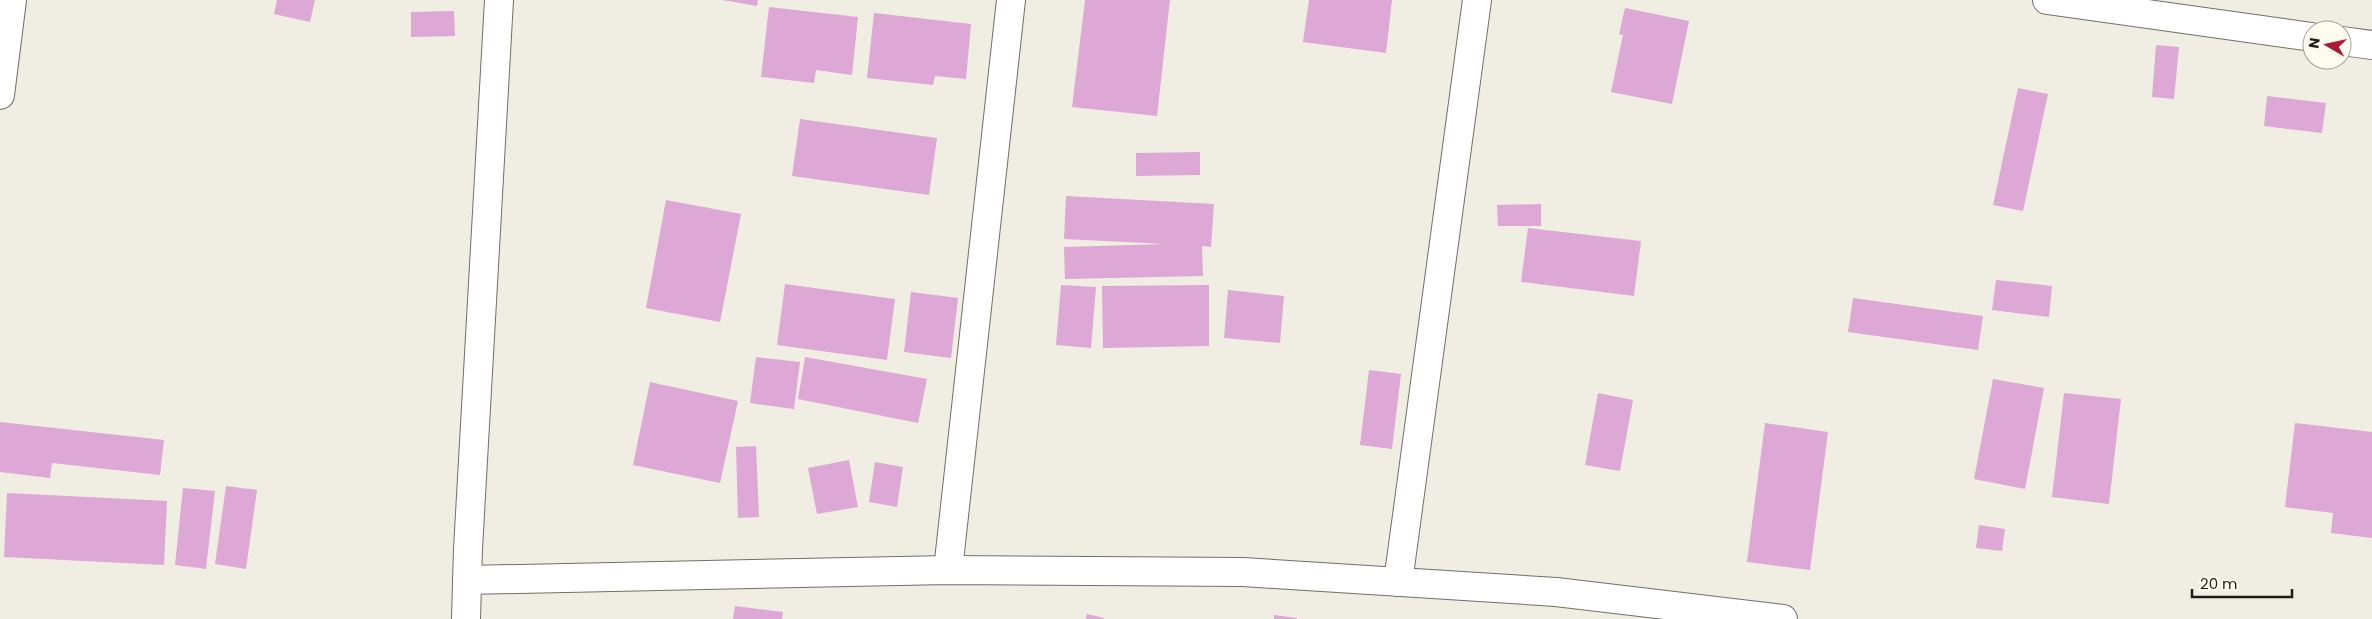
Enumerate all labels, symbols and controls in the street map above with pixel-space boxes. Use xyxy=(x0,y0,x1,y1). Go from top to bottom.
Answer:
north arrow xyxy=(2302,20,2352,70)
text: N xyxy=(2303,36,2325,50)
scale bar xyxy=(2192,566,2292,598)
text: 20 m xyxy=(2200,573,2238,594)

